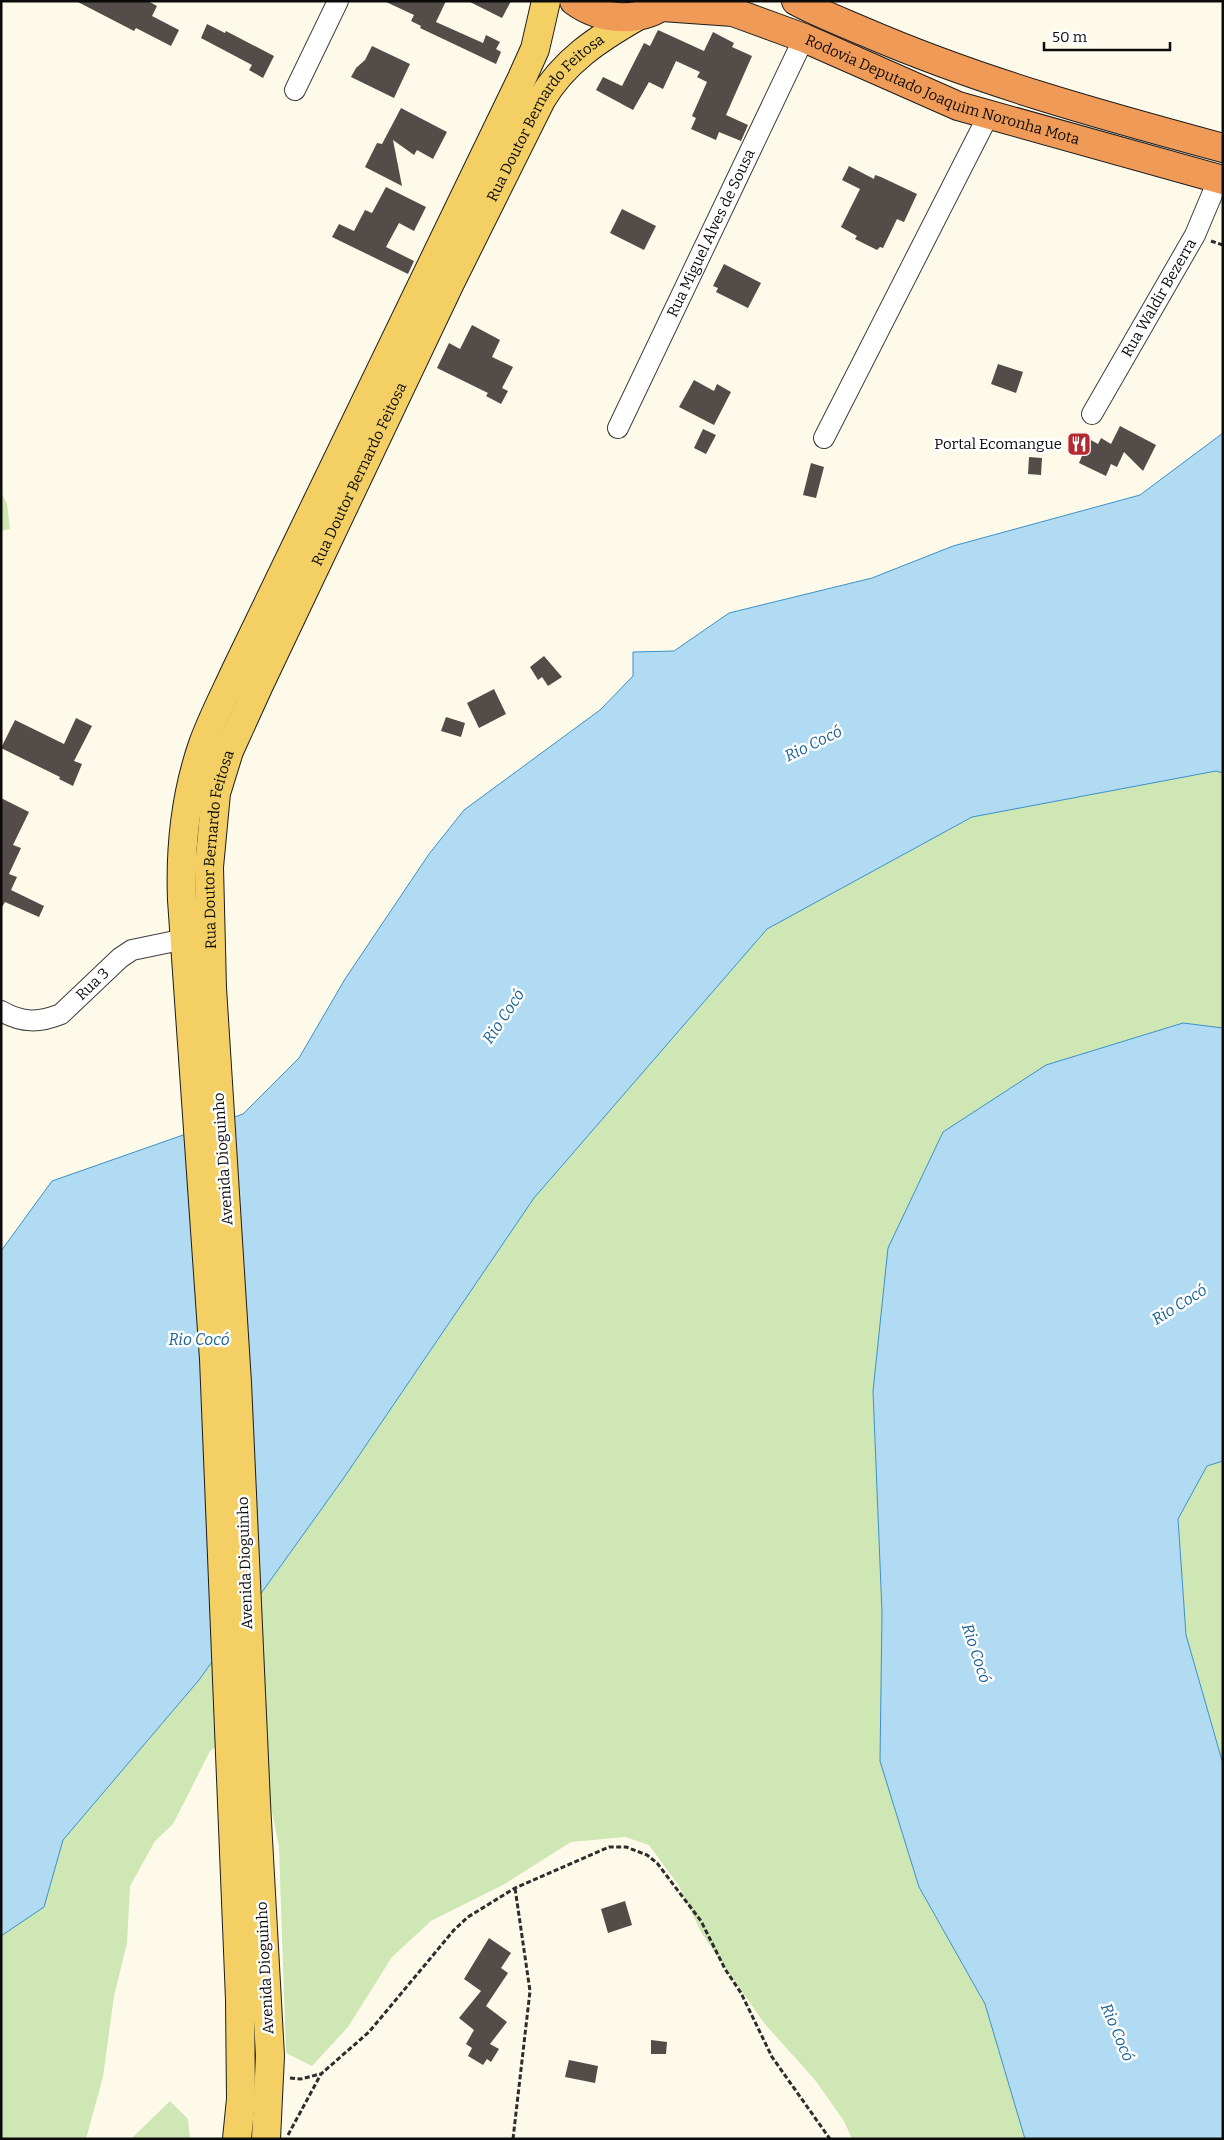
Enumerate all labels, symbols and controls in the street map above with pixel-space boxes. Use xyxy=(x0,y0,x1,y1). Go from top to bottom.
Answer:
scale bar xyxy=(1044,20,1170,52)
text: 50 m xyxy=(1052,28,1088,46)
street label: Rua Doutor Bernardo Feitosa xyxy=(483,30,608,205)
street label: Rodovia Deputado Joaquim Noronha Mota xyxy=(802,31,1082,149)
street label: Rua Miguel Alves de Sousa xyxy=(663,146,759,320)
street label: Rua Waldir Bezerra xyxy=(1118,235,1200,360)
street label: Rua Doutor Bernardo Feitosa xyxy=(308,380,410,569)
restaurant icon: Portal Ecomangue xyxy=(1066,431,1092,457)
place label: Portal Ecomangue xyxy=(934,435,1062,453)
water label: Rio Cocó xyxy=(782,721,845,765)
street label: Rua Doutor Bernardo Feitosa xyxy=(200,748,238,949)
street label: Rua 3 xyxy=(72,964,113,1004)
water label: Rio Cocó xyxy=(478,985,528,1047)
street label: Avenida Dioguinho xyxy=(209,1092,237,1226)
water label: Rio Cocó xyxy=(1148,1280,1210,1329)
water label: Rio Cocó xyxy=(168,1330,230,1349)
street label: Avenida Dioguinho xyxy=(234,1496,256,1630)
water label: Rio Cocó xyxy=(958,1621,995,1685)
street label: Avenida Dioguinho xyxy=(253,1901,277,2035)
water label: Rio Cocó xyxy=(1097,2000,1138,2064)

